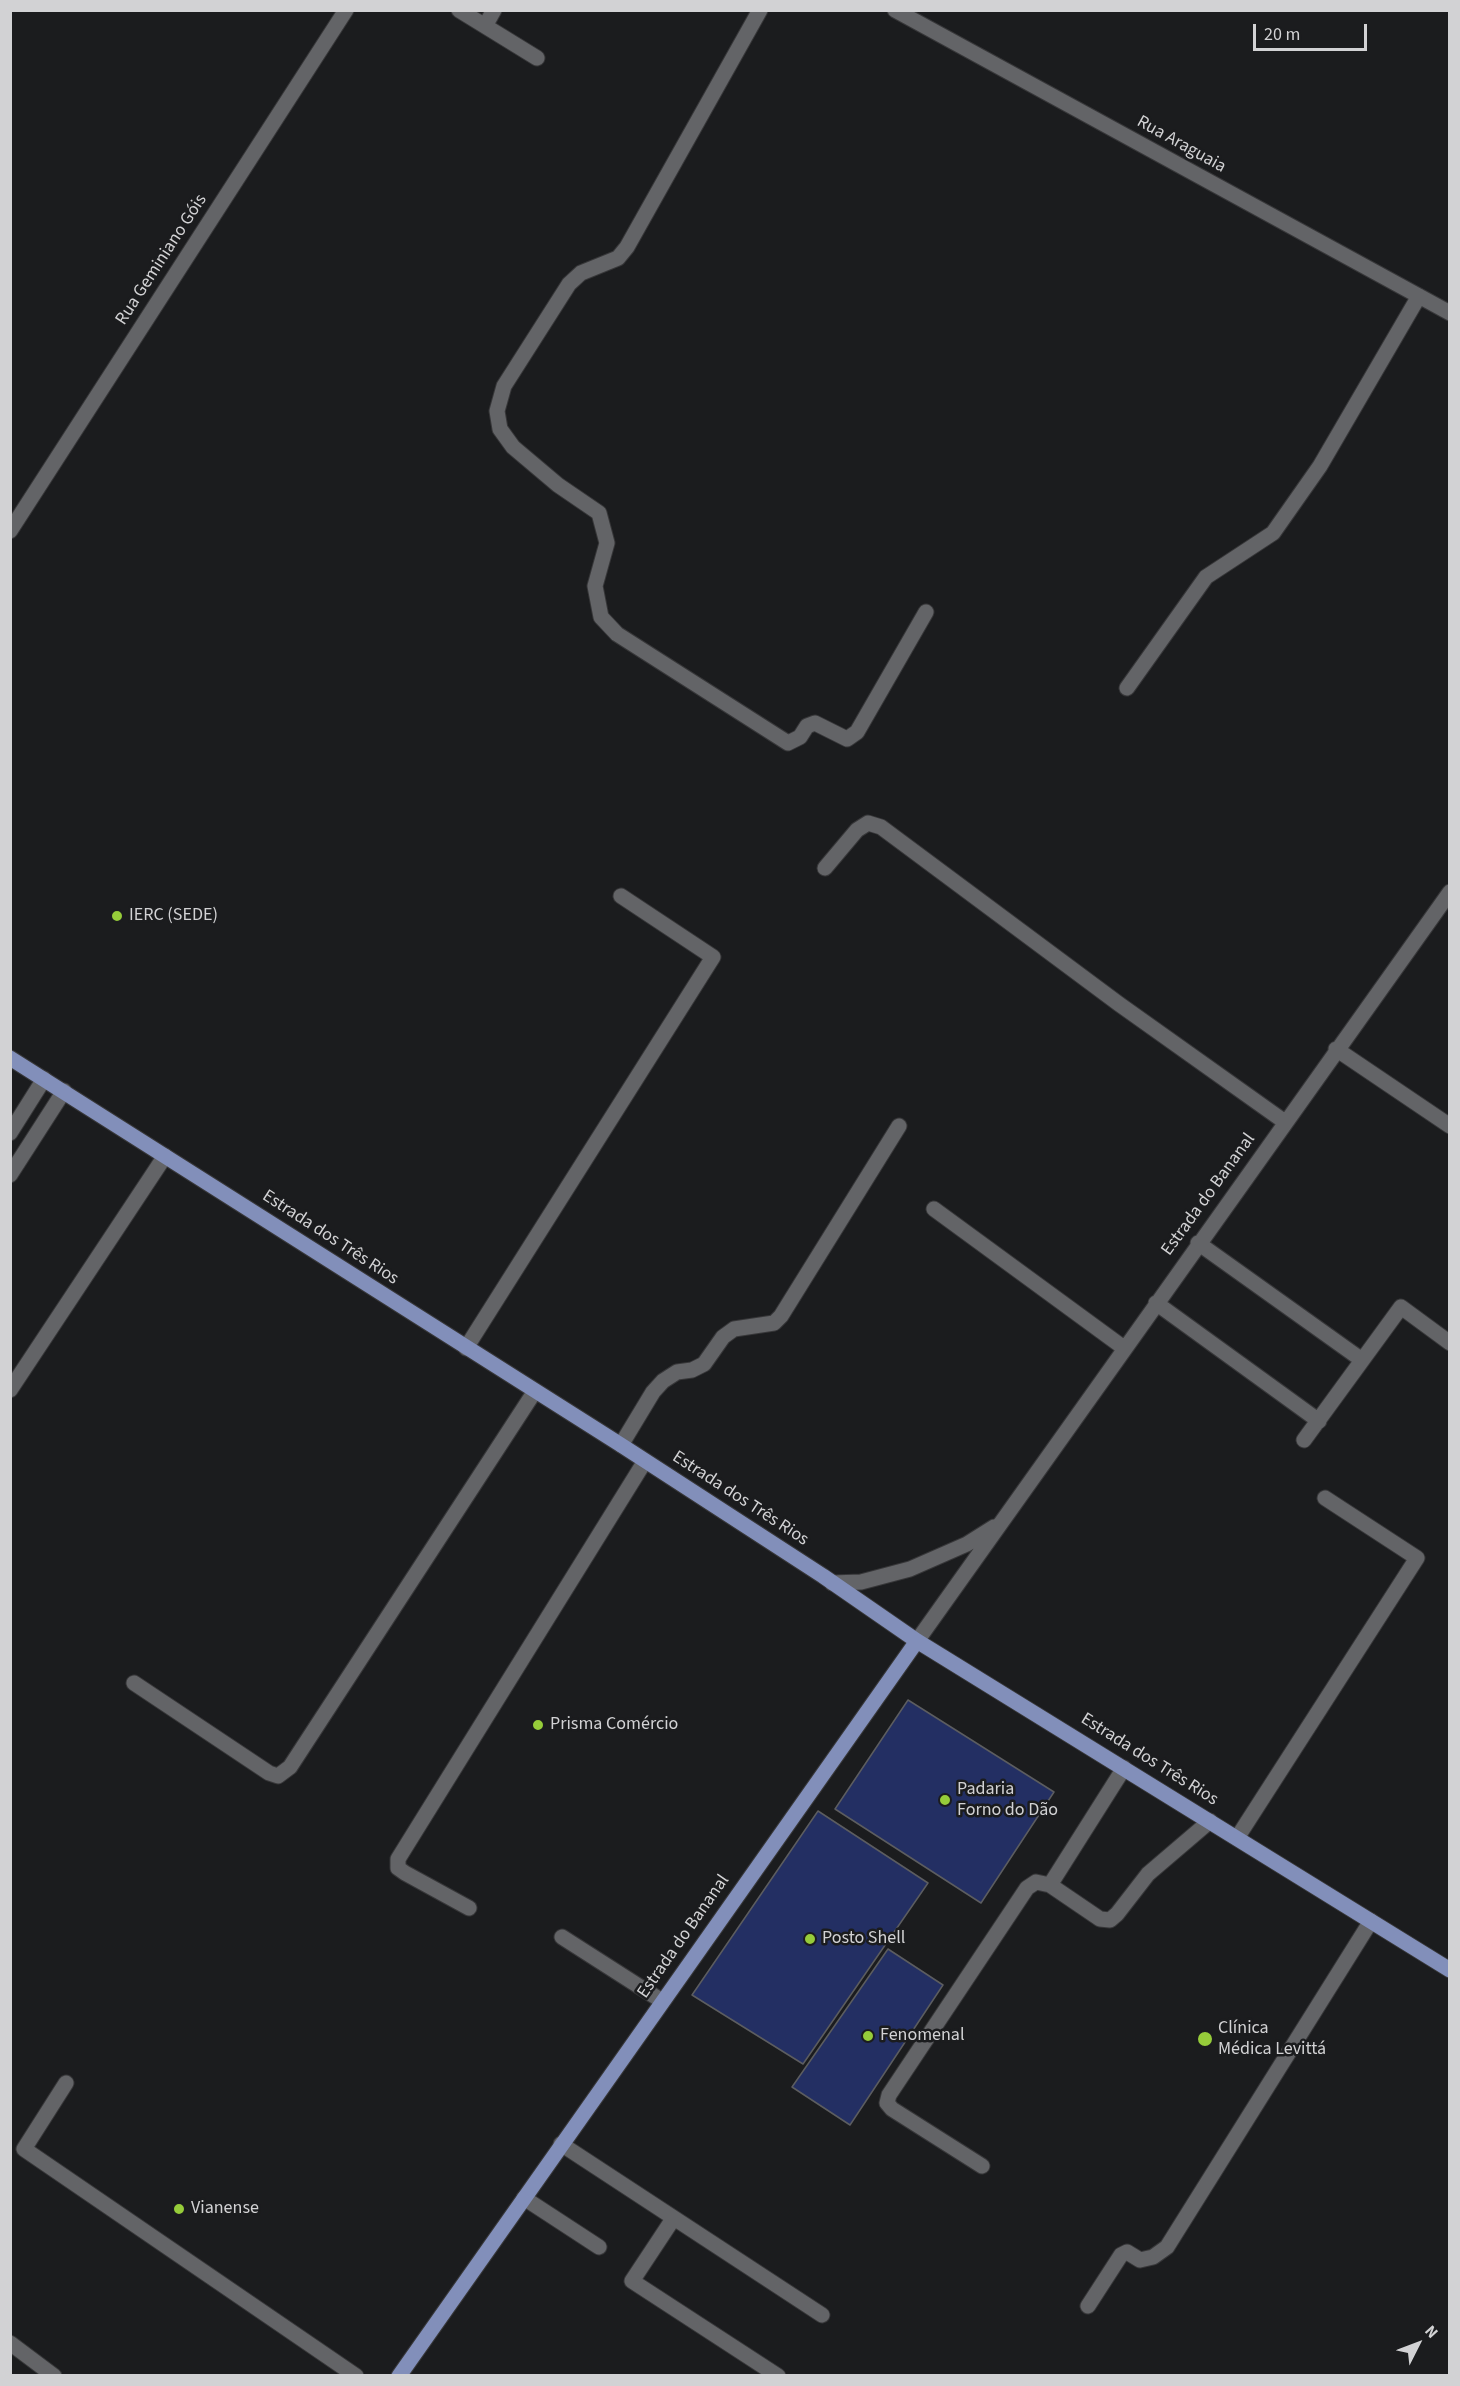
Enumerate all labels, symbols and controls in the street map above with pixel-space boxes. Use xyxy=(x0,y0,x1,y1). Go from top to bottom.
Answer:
scale bar xyxy=(1256,12,1370,50)
text: 20 m xyxy=(1264,22,1300,47)
street label: Rua Araguaia xyxy=(1133,112,1229,178)
street label: Rua Geminiano Góis xyxy=(112,191,212,329)
place label: IERC (SEDE) xyxy=(129,905,218,927)
marker: IERC (SEDE) xyxy=(110,909,124,923)
street label: Estrada do Bananal xyxy=(1157,1130,1261,1260)
street label: Estrada dos Três Rios xyxy=(258,1186,402,1290)
street label: Estrada dos Três Rios xyxy=(668,1447,812,1551)
street label: Estrada dos Três Rios xyxy=(1076,1709,1222,1811)
place label: Prisma Comércio xyxy=(550,1714,678,1736)
marker: Prisma Comércio xyxy=(531,1718,545,1732)
place label: Padaria Forno do Dão xyxy=(957,1779,1058,1822)
marker: Padaria Forno do Dão xyxy=(938,1793,952,1807)
street label: Estrada do Bananal xyxy=(633,1871,735,2003)
place label: Posto Shell xyxy=(822,1928,905,1950)
marker: Posto Shell xyxy=(803,1932,817,1946)
place label: Clínica Médica Levittá xyxy=(1218,2018,1326,2060)
place label: Fenomenal xyxy=(880,2025,965,2047)
marker: Fenomenal xyxy=(861,2029,875,2043)
marker: Clínica Médica Levittá xyxy=(1196,2030,1214,2048)
place label: Vianense xyxy=(191,2198,259,2220)
marker: Vianense xyxy=(172,2202,186,2216)
north arrow xyxy=(1388,2314,1448,2374)
text: N xyxy=(1420,2321,1443,2343)

